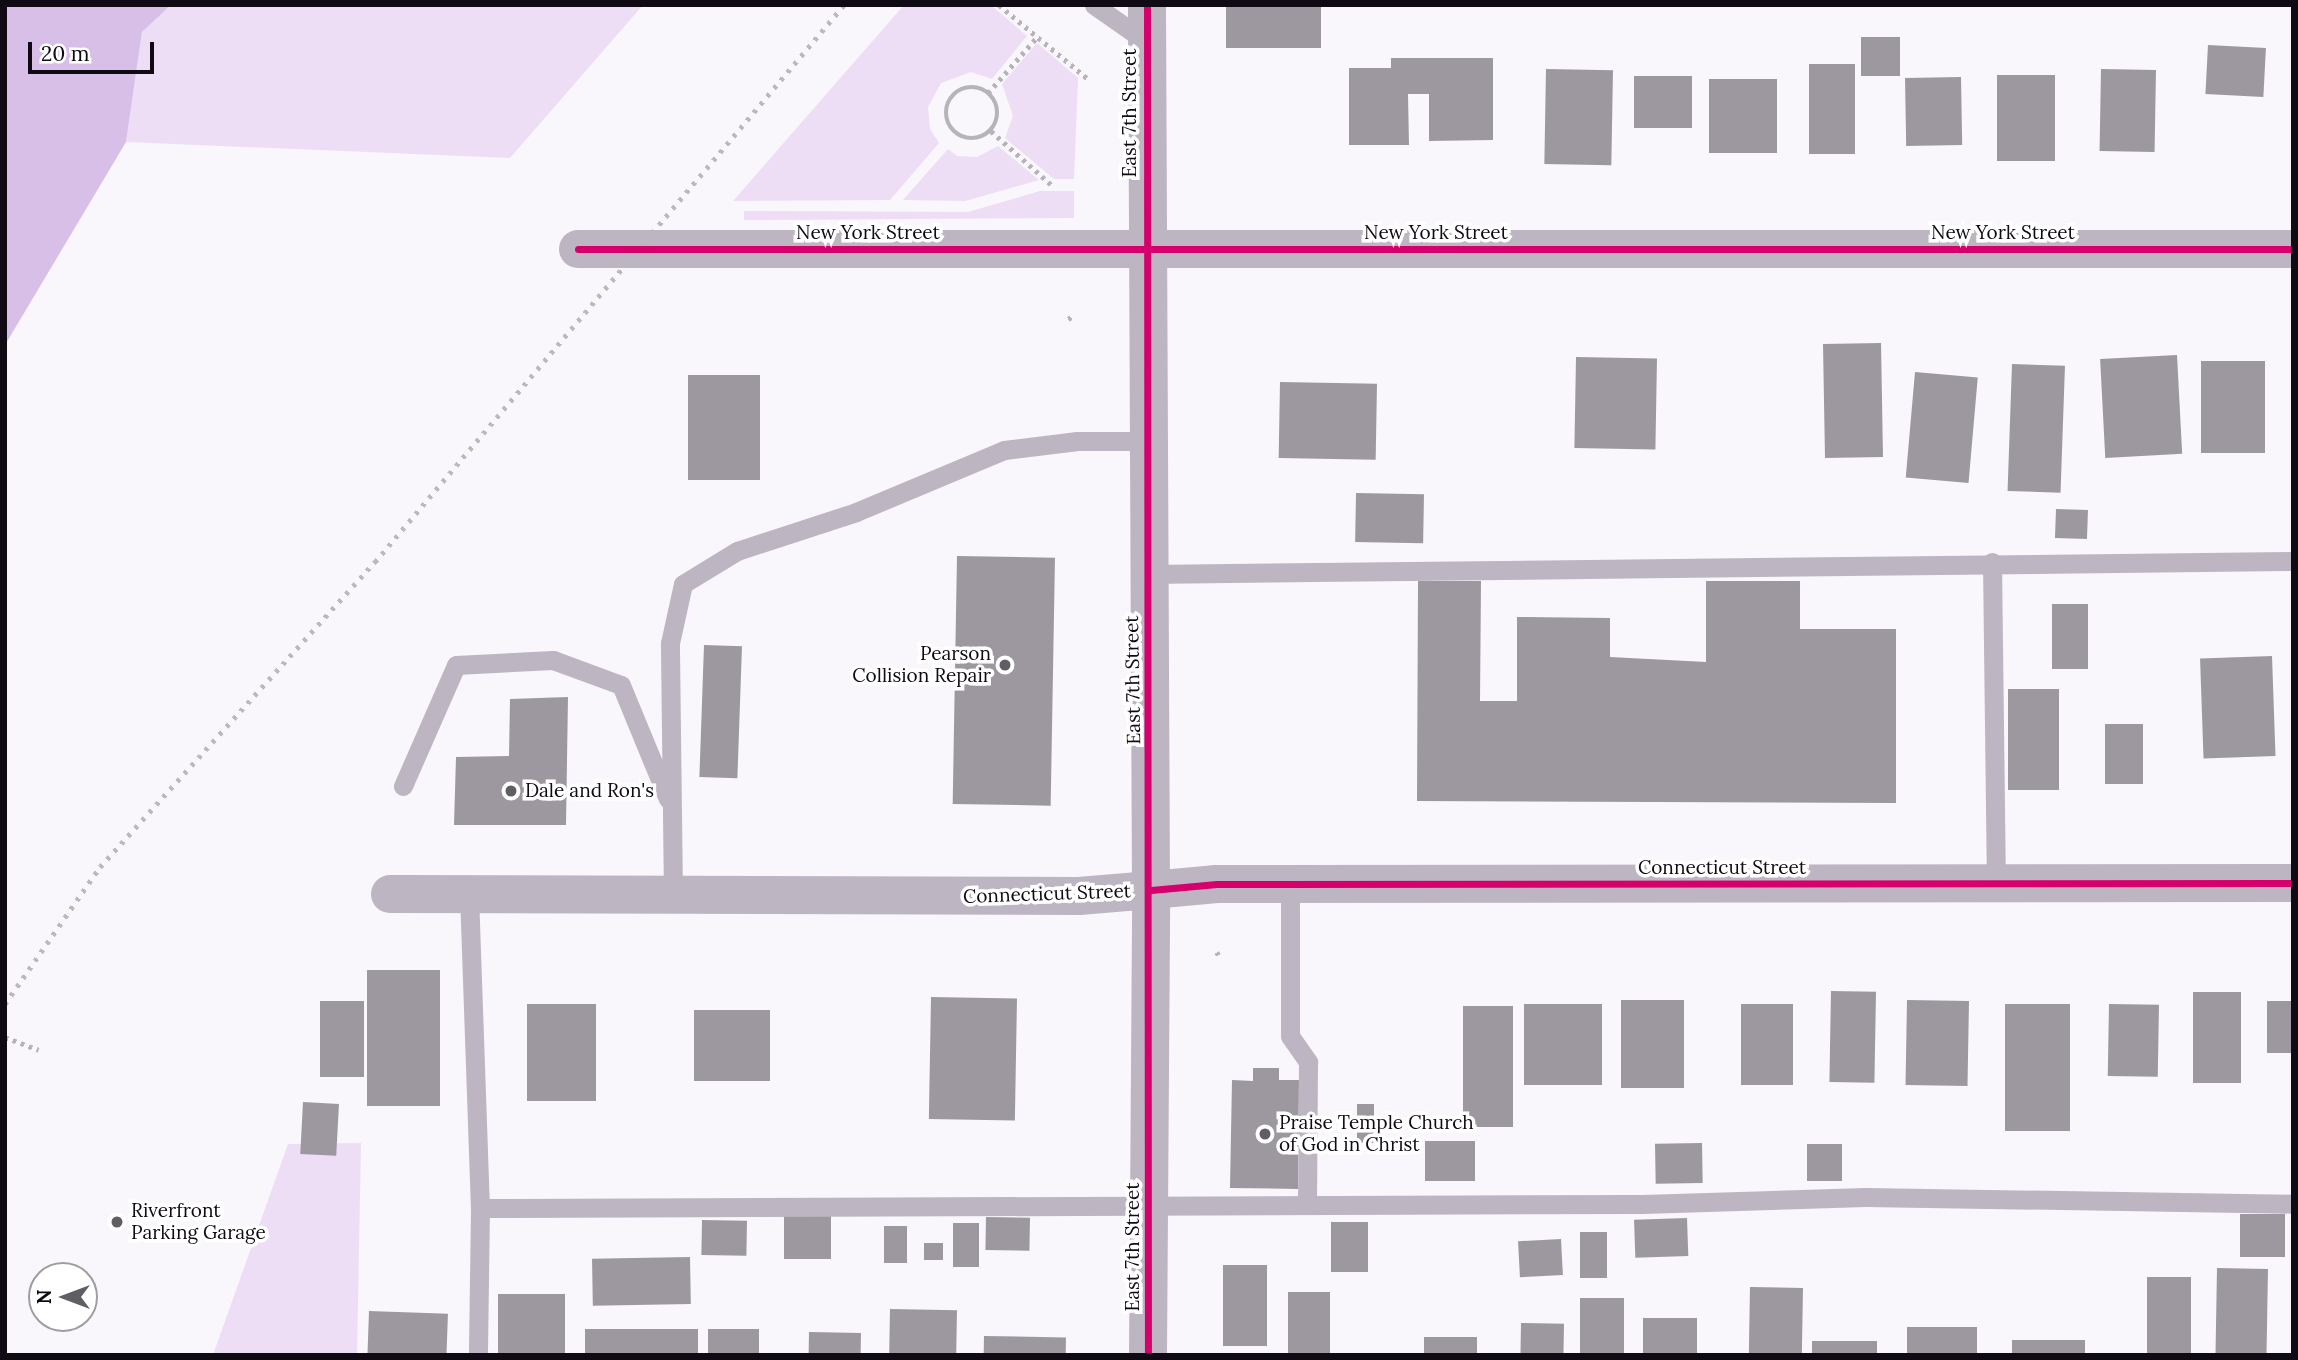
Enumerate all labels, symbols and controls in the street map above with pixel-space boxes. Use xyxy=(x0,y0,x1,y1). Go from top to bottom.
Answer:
scale bar xyxy=(32,28,158,72)
text: 20 m xyxy=(41,40,90,67)
street label: East 7th Street xyxy=(1119,48,1141,178)
street label: New York Street xyxy=(796,222,940,244)
street label: New York Street xyxy=(1364,222,1508,244)
street label: New York Street xyxy=(1931,222,2075,244)
street label: East 7th Street xyxy=(1120,615,1146,745)
place label: Pearson Collision Repair xyxy=(852,643,991,687)
marker: Pearson Collision Repair xyxy=(997,657,1013,673)
place label: Dale and Ron's xyxy=(525,780,654,802)
marker: Dale and Ron's xyxy=(503,783,519,799)
street label: Connecticut Street xyxy=(1638,857,1806,879)
street label: Connecticut Street xyxy=(963,880,1131,908)
place label: Praise Temple Church of God in Christ xyxy=(1279,1112,1474,1156)
marker: Praise Temple Church of God in Christ xyxy=(1257,1126,1273,1142)
street label: East 7th Street xyxy=(1122,1182,1144,1312)
place label: Riverfront Parking Garage xyxy=(131,1200,266,1244)
marker: Riverfront Parking Garage xyxy=(109,1214,125,1230)
north arrow xyxy=(28,1262,98,1332)
text: N xyxy=(32,1290,56,1304)

